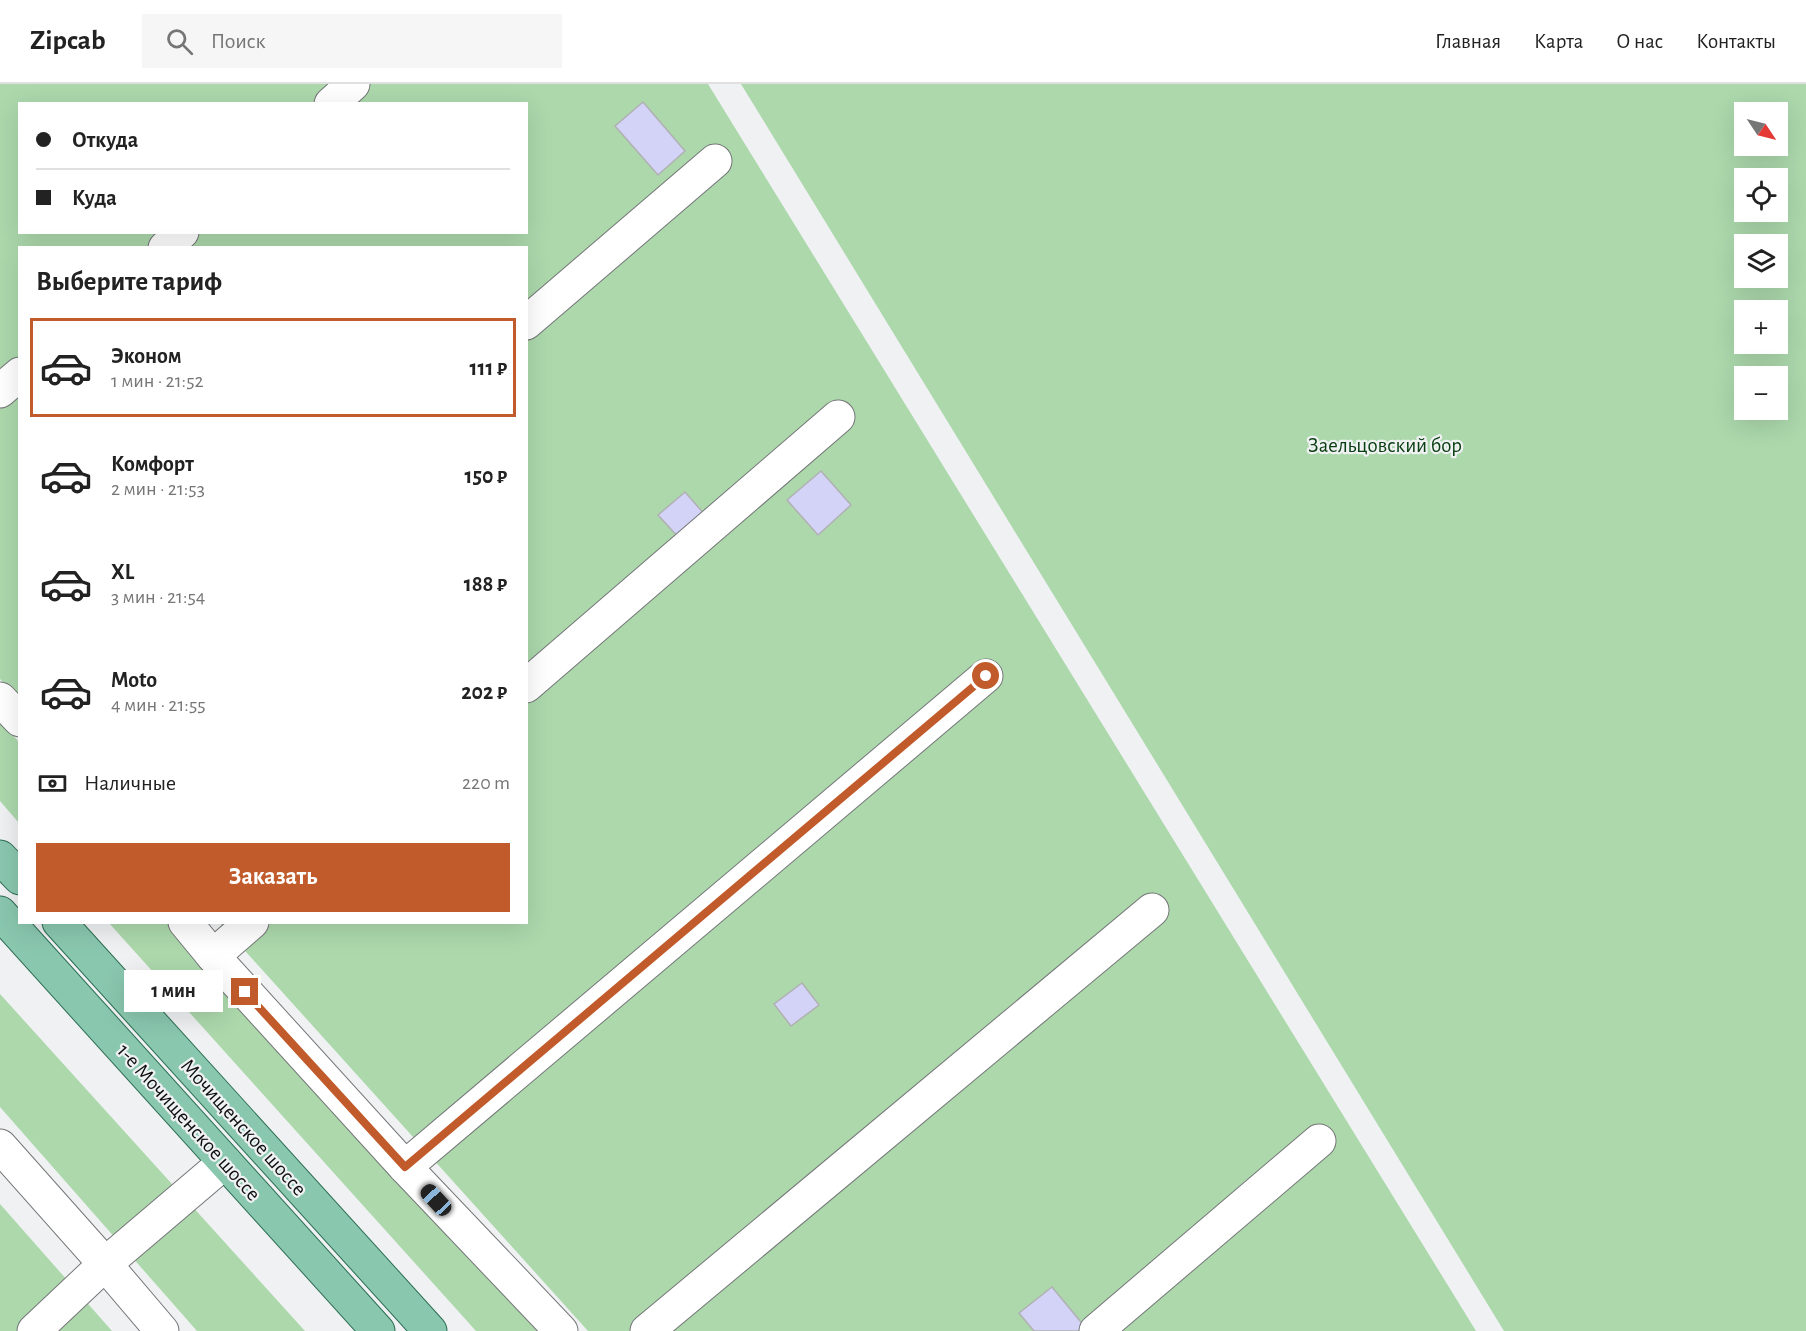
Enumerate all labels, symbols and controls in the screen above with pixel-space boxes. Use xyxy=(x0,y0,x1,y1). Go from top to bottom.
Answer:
search box xyxy=(142,14,562,68)
icon: search xyxy=(163,25,196,58)
text: Zipcab xyxy=(30,27,106,55)
text: Поиск xyxy=(211,30,266,52)
text: Главная xyxy=(1435,31,1501,52)
text: Карта xyxy=(1534,31,1583,52)
text: О нас xyxy=(1616,31,1663,52)
text: Контакты xyxy=(1696,31,1776,52)
north arrow xyxy=(1734,102,1788,156)
map controls xyxy=(1734,102,1788,420)
text: Откуда xyxy=(72,129,138,151)
button: locate xyxy=(1734,168,1788,222)
text: Куда xyxy=(72,187,117,209)
button: layers xyxy=(1734,234,1788,288)
text: Выберите тариф xyxy=(36,268,222,295)
button: + xyxy=(1734,300,1788,354)
icon: car xyxy=(39,341,93,395)
text: Эконом xyxy=(111,345,182,367)
text: 111 ₽ xyxy=(470,357,507,379)
button: − xyxy=(1734,366,1788,420)
text: 1 мин · 21:52 xyxy=(111,371,204,391)
park label: Заельцовский бор xyxy=(1308,435,1462,456)
icon: car xyxy=(39,449,93,503)
text: Комфорт xyxy=(111,453,194,475)
text: 150 ₽ xyxy=(464,465,507,487)
text: 2 мин · 21:53 xyxy=(111,479,205,499)
icon: car xyxy=(39,557,93,611)
text: XL xyxy=(111,561,134,583)
text: 188 ₽ xyxy=(464,573,507,595)
text: 3 мин · 21:54 xyxy=(111,587,205,607)
route start xyxy=(972,662,999,689)
icon: car xyxy=(39,665,93,719)
text: Moto xyxy=(111,669,157,691)
text: 202 ₽ xyxy=(461,681,507,703)
text: 4 мин · 21:55 xyxy=(111,695,206,715)
icon: cash xyxy=(36,767,69,800)
text: Наличные xyxy=(84,772,176,794)
text: 220 m xyxy=(462,773,510,793)
button: Заказать xyxy=(36,843,510,912)
callout: 1 мин xyxy=(125,971,224,1013)
route end xyxy=(231,978,258,1005)
text: 1 мин xyxy=(151,981,196,1001)
street label: 1-е Мочищенское шоссе xyxy=(112,1038,266,1206)
street label: Мочищенское шоссе xyxy=(176,1053,312,1201)
car xyxy=(417,1181,455,1219)

